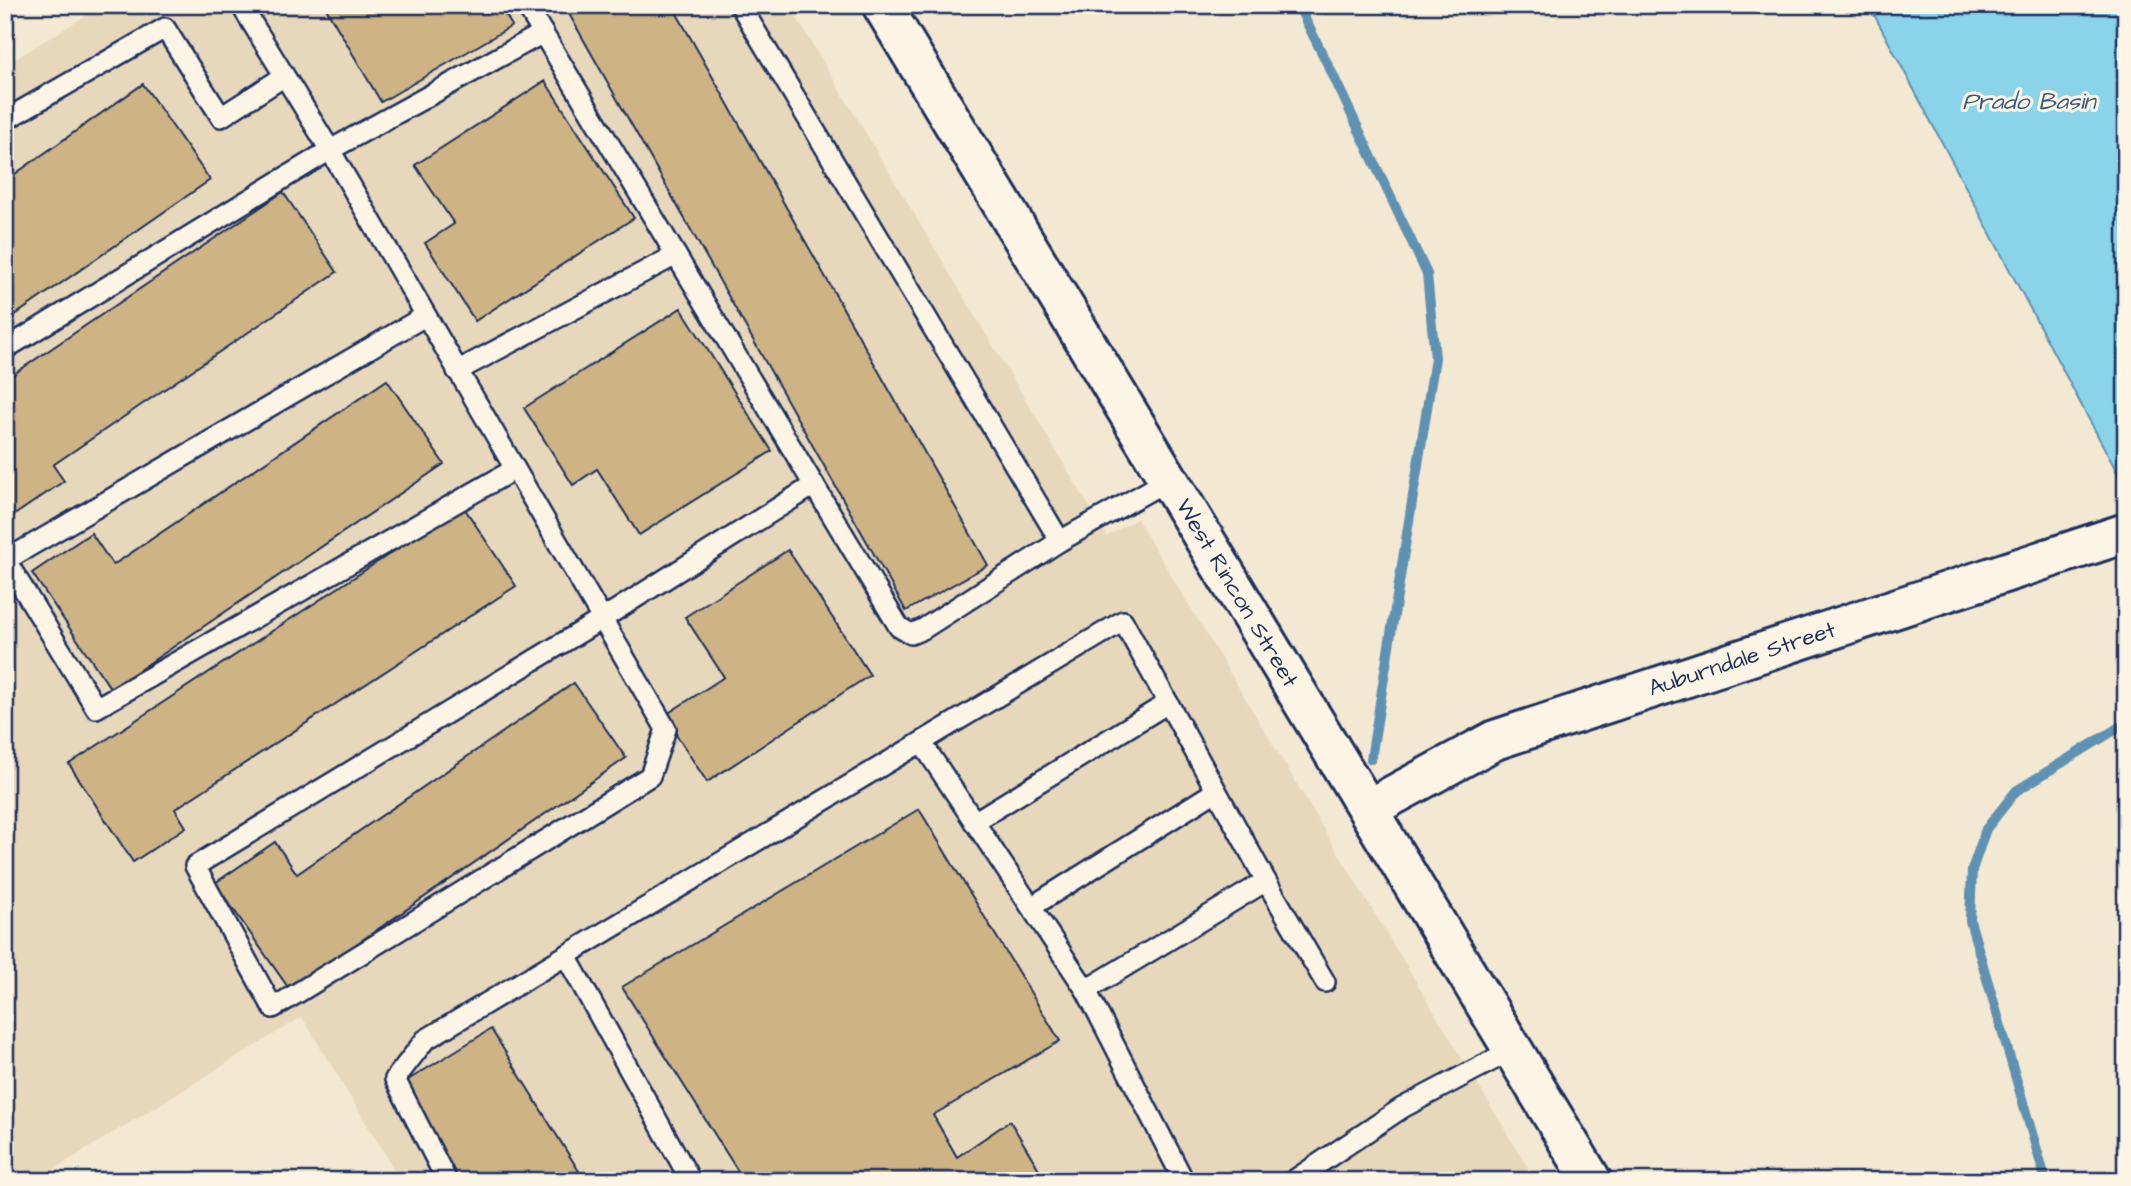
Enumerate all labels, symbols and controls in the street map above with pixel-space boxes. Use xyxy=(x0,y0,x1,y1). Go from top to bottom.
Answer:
water label: Prado Basin xyxy=(1962,85,2098,119)
street label: West Rincon Street xyxy=(1168,493,1306,694)
street label: Auburndale Street xyxy=(1644,613,1840,704)

